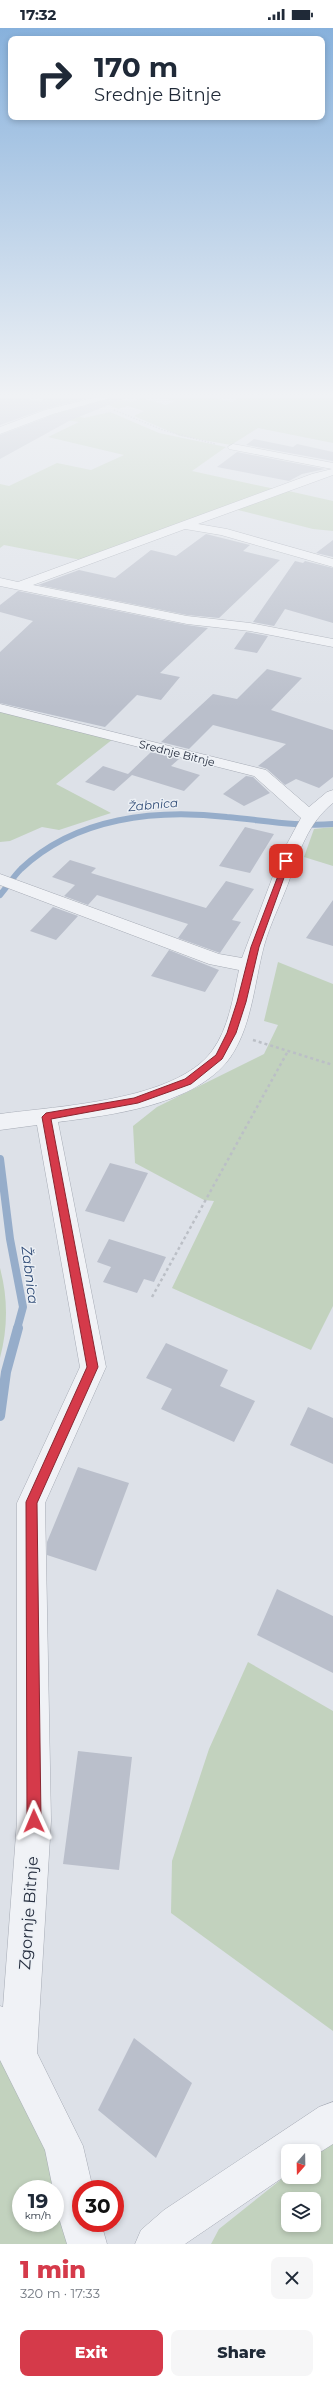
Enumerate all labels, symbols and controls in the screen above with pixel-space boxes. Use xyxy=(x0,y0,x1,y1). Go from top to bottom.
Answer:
text: 17:32 xyxy=(20,5,56,24)
text: 170 m xyxy=(94,50,178,84)
icon: right xyxy=(28,52,80,104)
text: Srednje Bitnje xyxy=(94,84,221,106)
street label: Srednje Bitnje xyxy=(138,737,217,769)
water label: Žabnica xyxy=(126,795,179,814)
pin xyxy=(269,844,303,878)
icon: arrive xyxy=(275,850,297,872)
water label: Žabnica xyxy=(17,1244,42,1305)
position arrow xyxy=(13,1800,55,1842)
street label: Zgornje Bitnje xyxy=(15,1855,42,1971)
north arrow xyxy=(281,2144,321,2184)
map controls xyxy=(281,2144,321,2232)
speed limit sign: 30 xyxy=(72,2180,124,2232)
text: 19 xyxy=(28,2189,48,2213)
button: layers xyxy=(281,2192,321,2232)
text: km/h xyxy=(25,2209,51,2222)
text: 1 min xyxy=(20,2255,86,2284)
button: close xyxy=(271,2257,313,2299)
text: 320 m · 17:33 xyxy=(20,2285,100,2301)
button: Exit xyxy=(20,2330,163,2376)
button: Share xyxy=(171,2330,313,2376)

